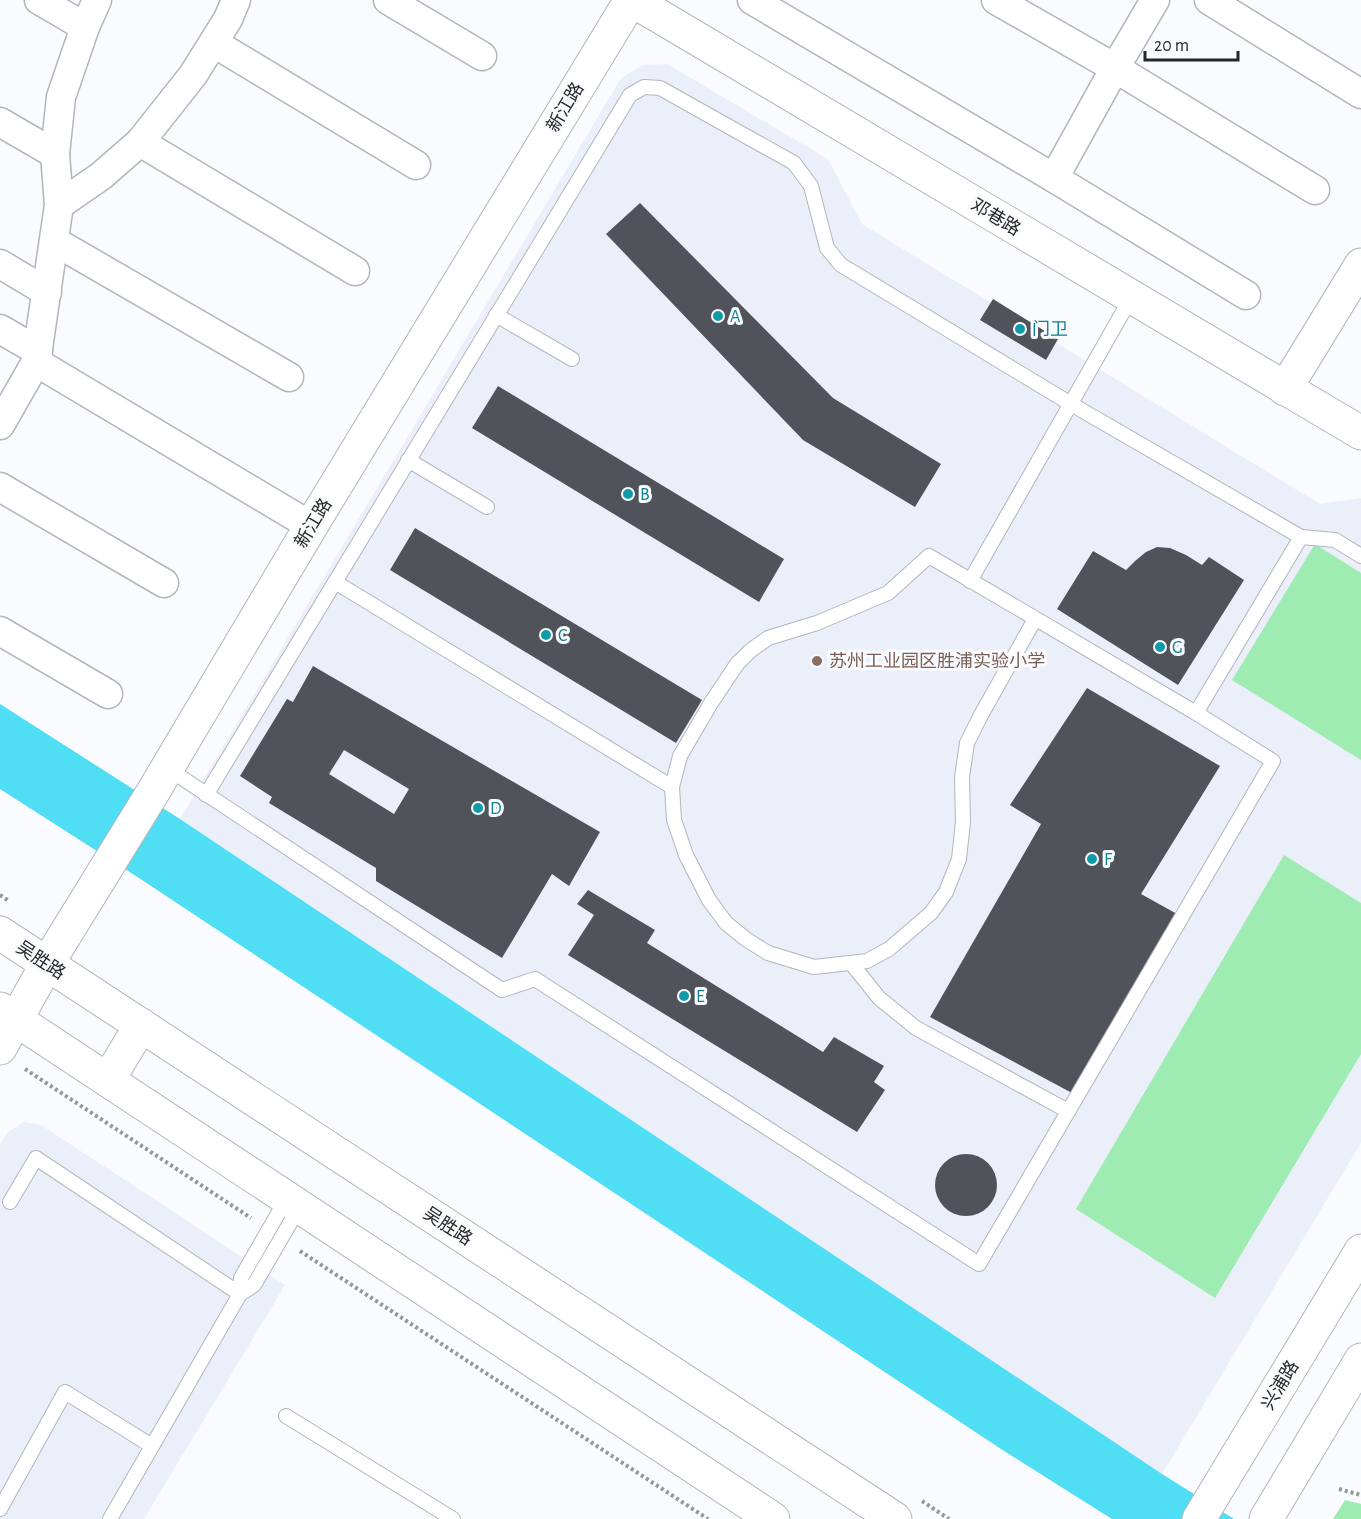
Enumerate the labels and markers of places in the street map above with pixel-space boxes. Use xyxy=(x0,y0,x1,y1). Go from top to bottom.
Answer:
place label: A xyxy=(730,308,741,326)
marker: A xyxy=(711,309,725,323)
place label: 门卫 xyxy=(1032,319,1068,339)
marker: 门卫 xyxy=(1013,322,1027,336)
place label: B xyxy=(640,486,650,504)
marker: B xyxy=(621,487,635,501)
place label: C xyxy=(558,627,567,645)
marker: C xyxy=(539,628,553,642)
place label: G xyxy=(1172,639,1183,657)
marker: G xyxy=(1153,640,1167,654)
place label: 苏州工业园区胜浦实验小学 xyxy=(829,651,1045,671)
marker: 苏州工业园区胜浦实验小学 xyxy=(810,654,824,668)
place label: D xyxy=(490,800,502,818)
marker: D xyxy=(471,801,485,815)
place label: F xyxy=(1104,851,1112,869)
marker: F xyxy=(1085,852,1099,866)
place label: E xyxy=(696,988,705,1006)
marker: E xyxy=(677,989,691,1003)

